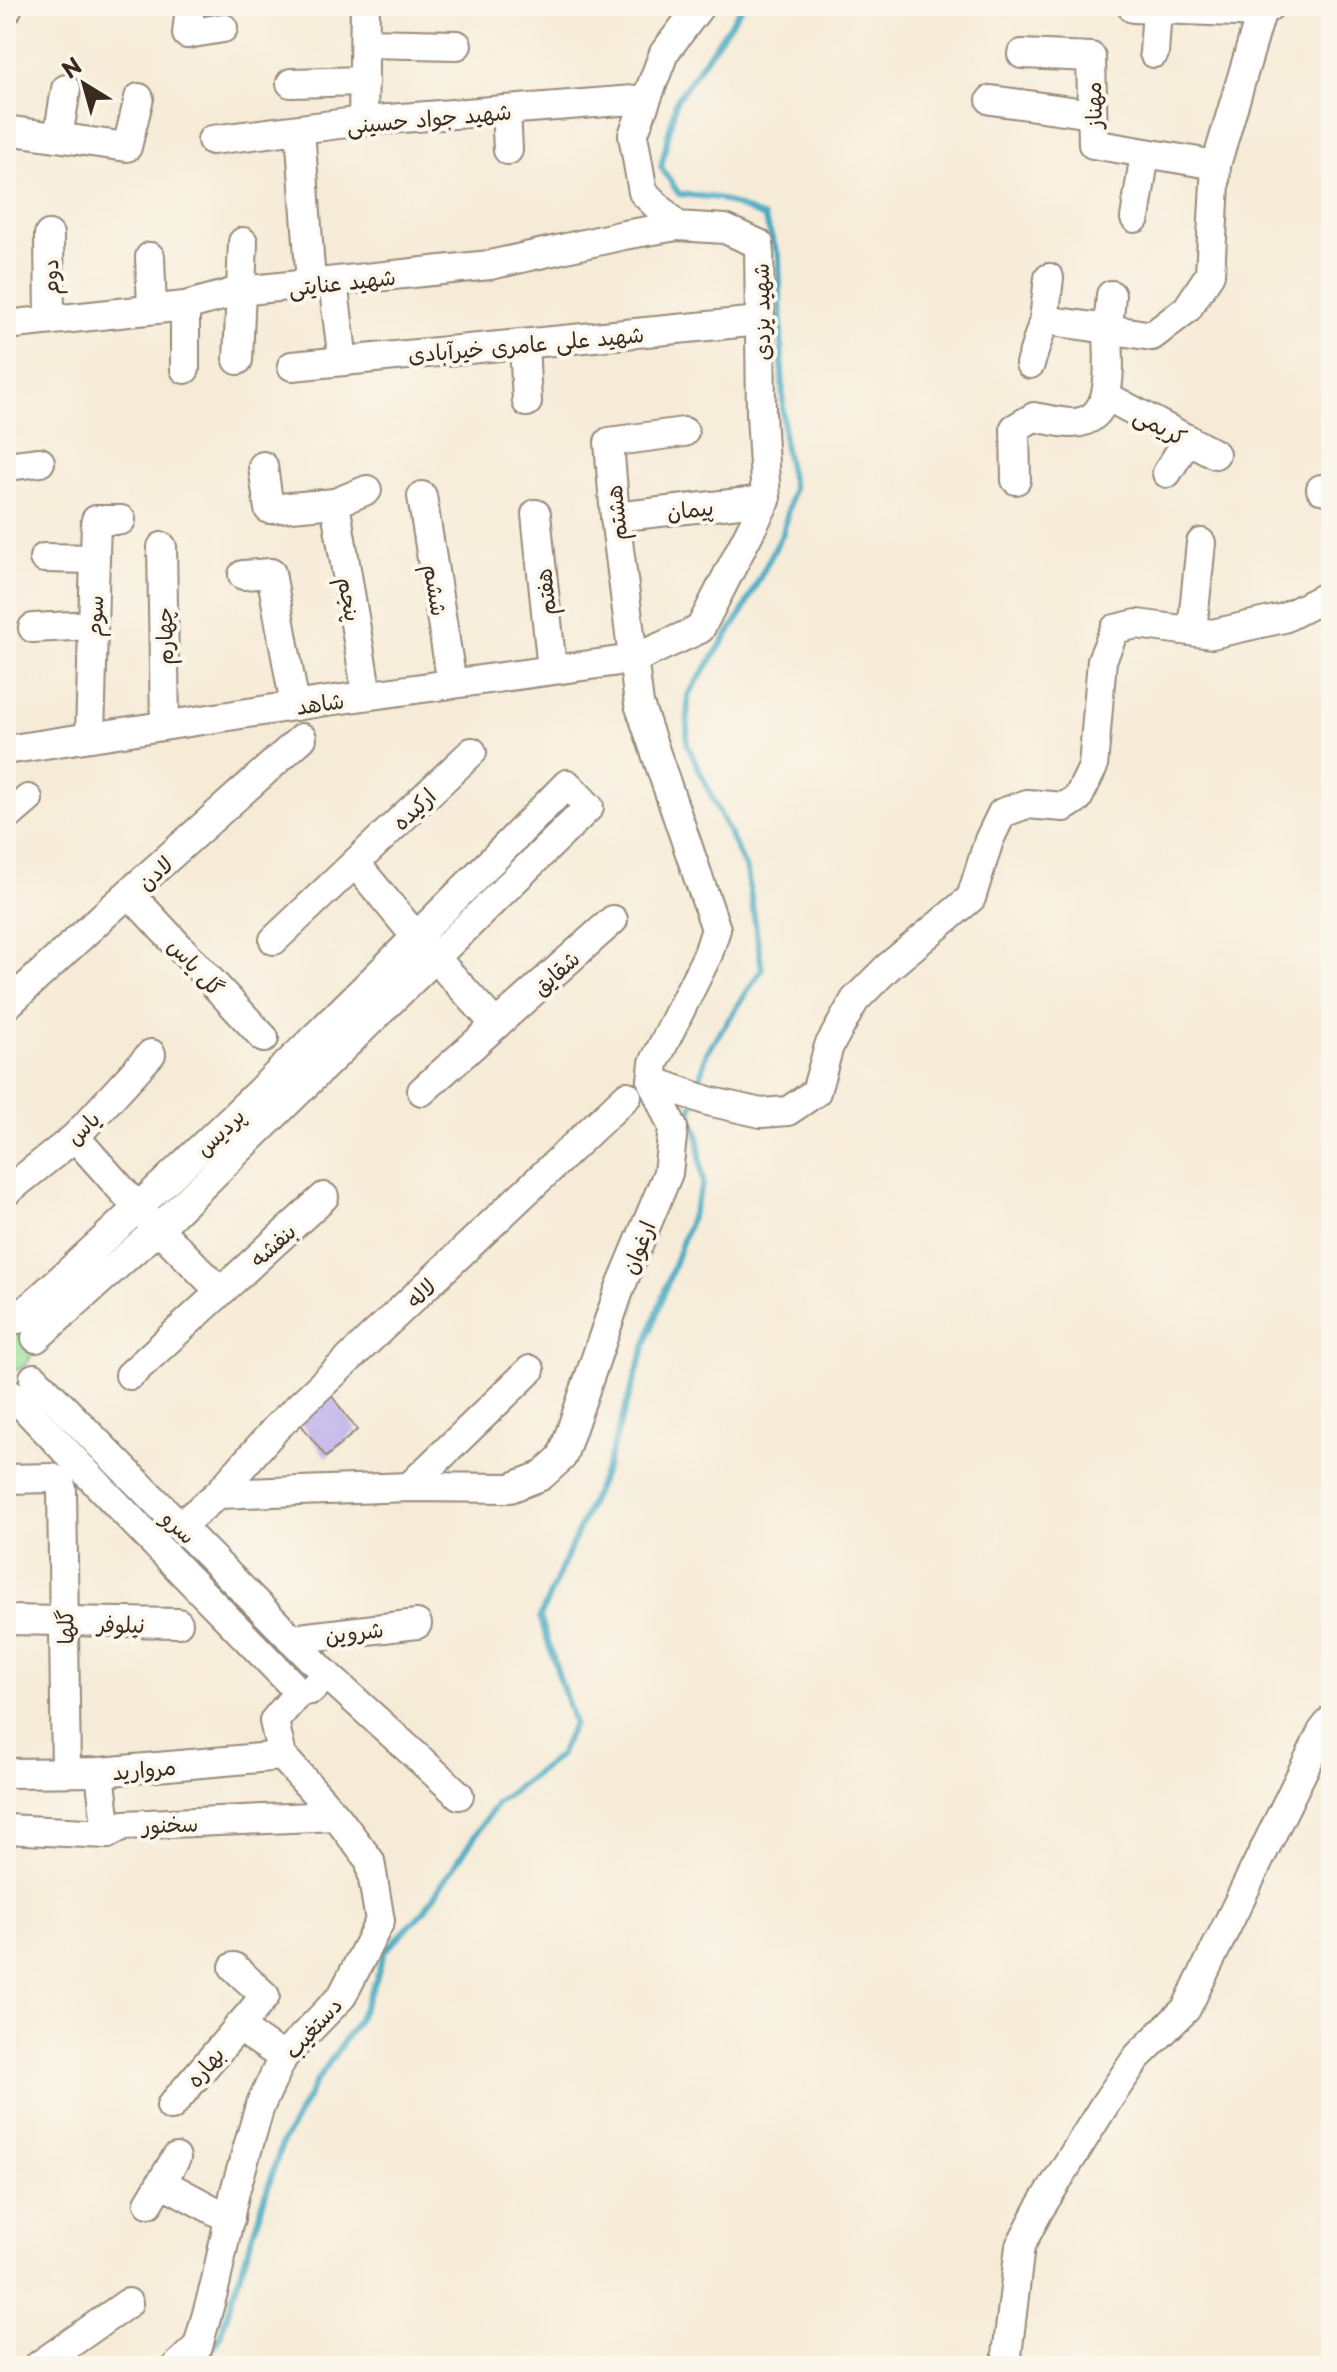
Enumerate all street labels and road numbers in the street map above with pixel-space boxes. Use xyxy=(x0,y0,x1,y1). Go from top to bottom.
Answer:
street label: مهناز xyxy=(1075,81,1109,131)
street label: شهید جواد حسینی xyxy=(345,93,513,141)
street label: دوم xyxy=(32,259,69,295)
street label: شهید عنایتی xyxy=(287,259,397,303)
street label: شهید یزدی xyxy=(743,263,777,361)
street label: شهید علی عامری خیرآبادی xyxy=(407,316,645,370)
street label: کریمی xyxy=(1129,397,1193,453)
street label: هشتم xyxy=(596,483,636,542)
street label: پیمان xyxy=(665,489,715,527)
street label: ششم xyxy=(415,562,457,619)
street label: هفتم xyxy=(525,567,565,617)
street label: پنجم xyxy=(329,574,371,624)
street label: سوم xyxy=(76,595,113,638)
street label: چهارم xyxy=(146,607,182,665)
street label: شاهد xyxy=(294,682,346,722)
street label: ارکیده xyxy=(384,779,442,837)
street label: لادن xyxy=(129,847,179,897)
street label: گل یاس xyxy=(161,929,233,1003)
street label: شقایق xyxy=(524,942,586,1002)
street label: پردیس xyxy=(187,1099,251,1163)
street label: یاس xyxy=(57,1102,107,1152)
street label: بنفشه xyxy=(241,1214,303,1274)
street label: ارغوان xyxy=(611,1215,663,1279)
street label: لاله xyxy=(397,1269,443,1315)
street label: سرو xyxy=(155,1501,205,1551)
street label: نیلوفر xyxy=(95,1606,145,1640)
street label: گلها xyxy=(47,1609,81,1645)
street label: شروین xyxy=(323,1611,385,1651)
street label: مروارید xyxy=(111,1749,177,1787)
street label: سخنور xyxy=(139,1806,199,1841)
street label: دستغیب xyxy=(275,1989,349,2065)
street label: بهاره xyxy=(177,2038,231,2094)

